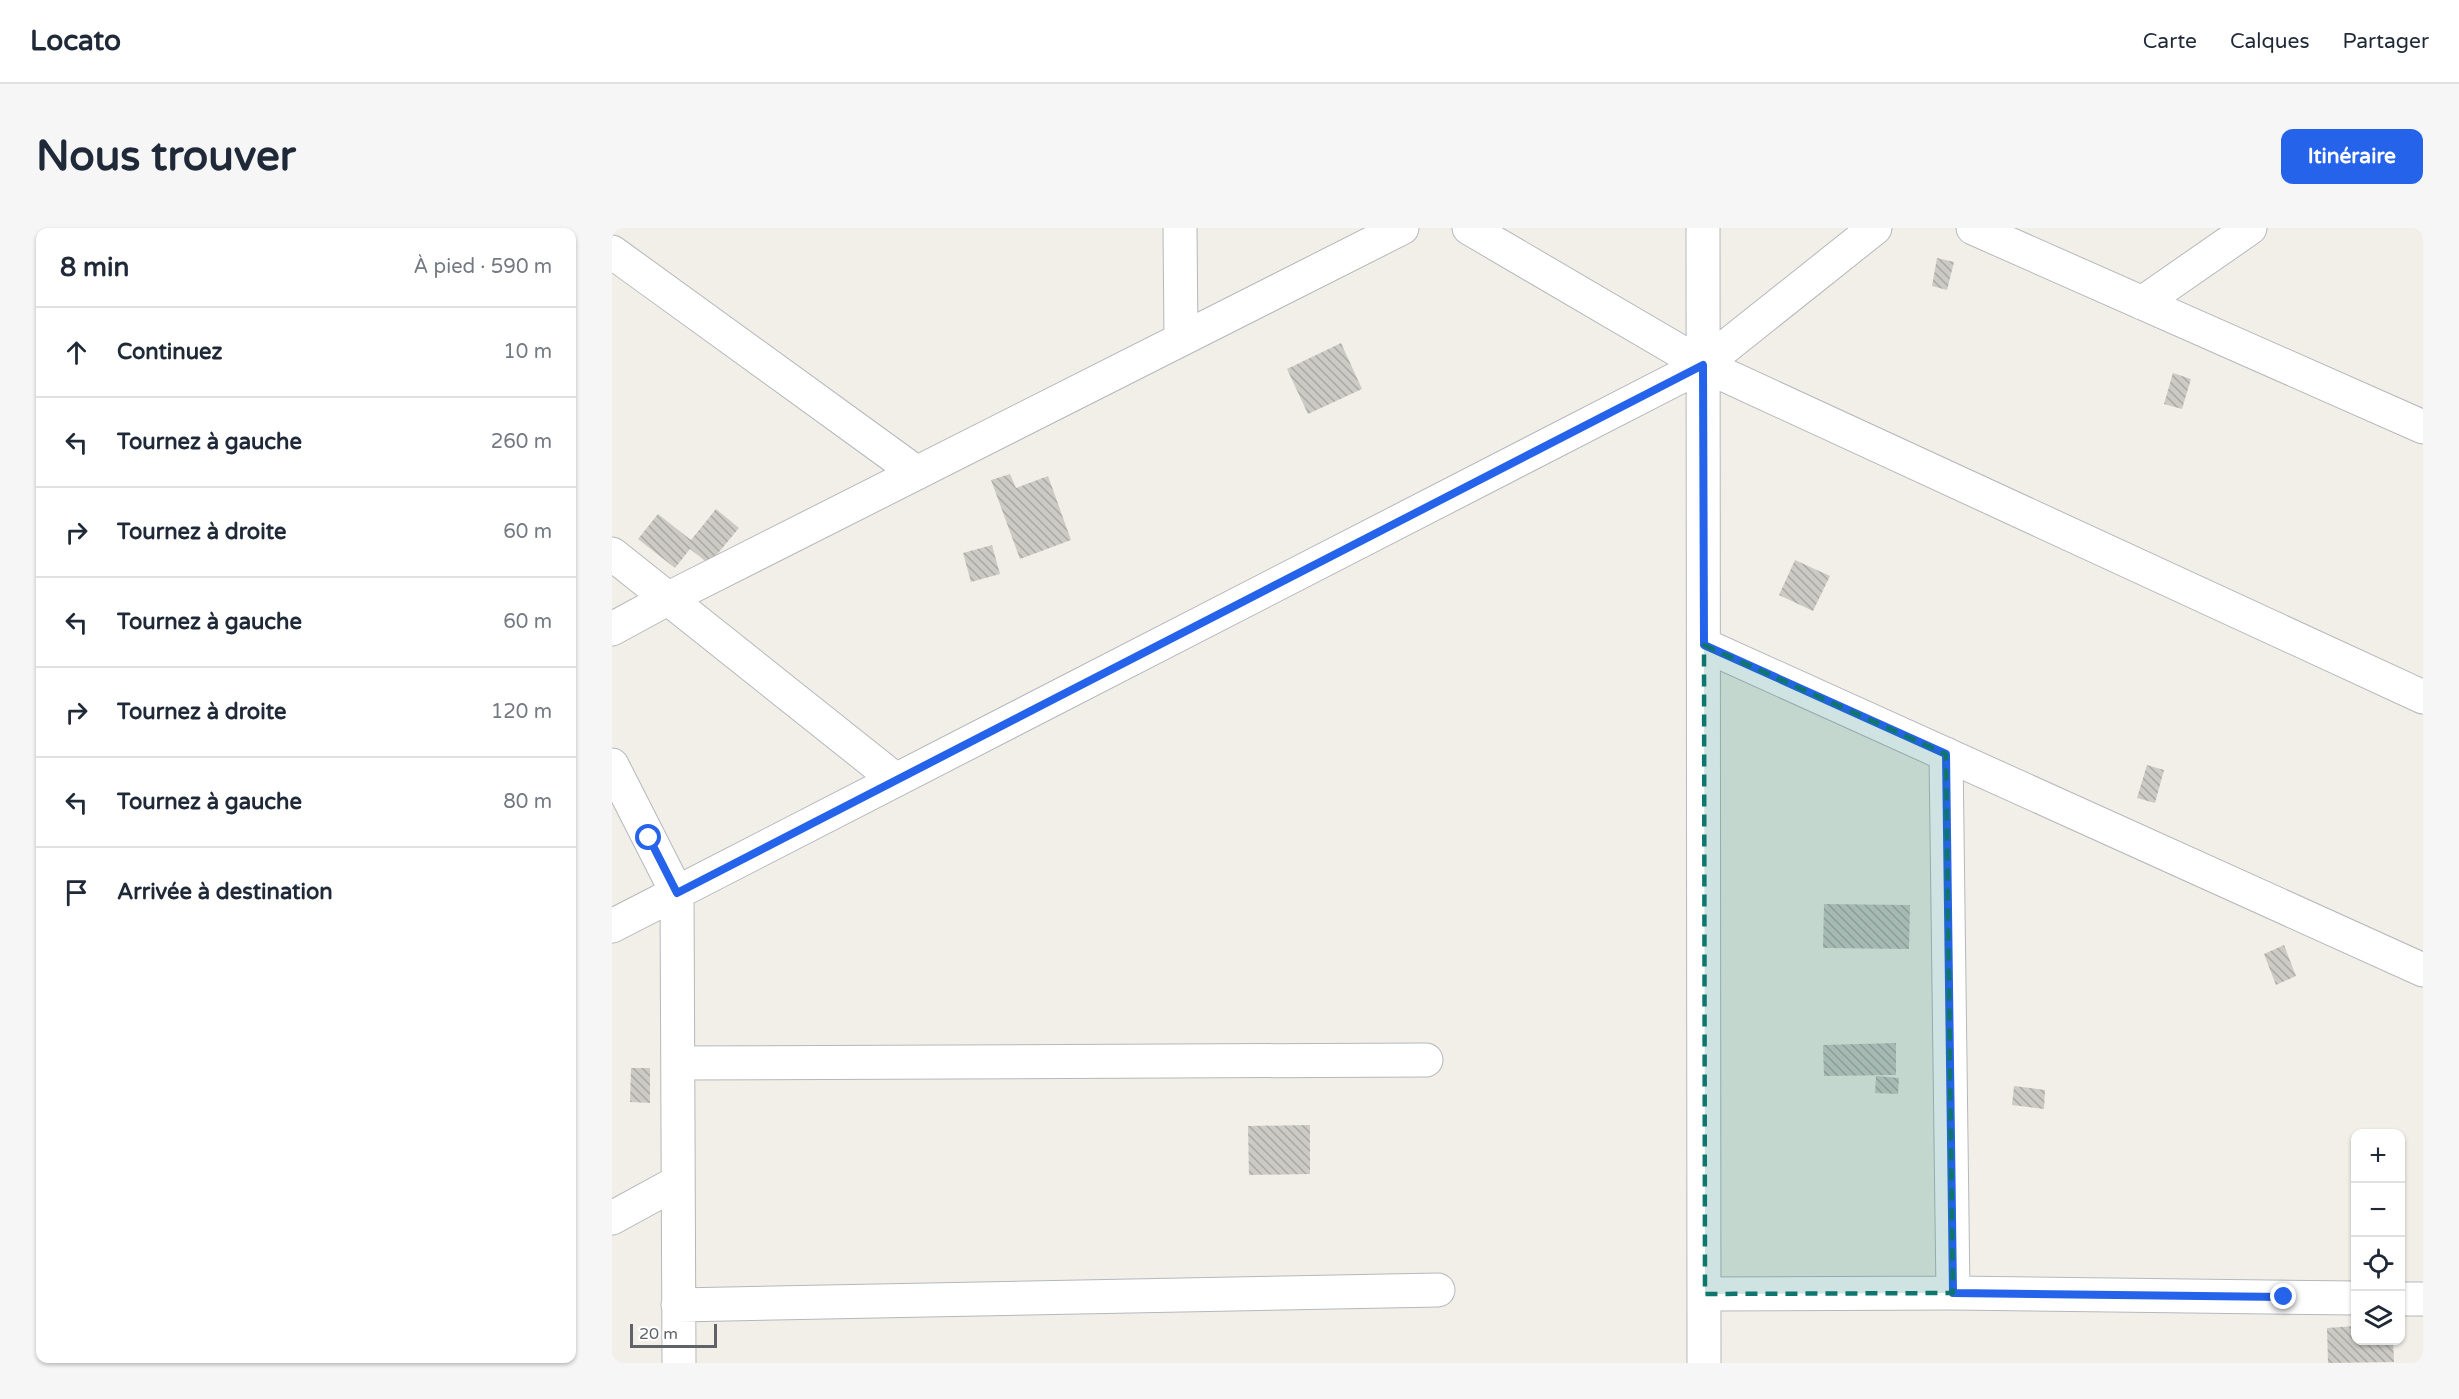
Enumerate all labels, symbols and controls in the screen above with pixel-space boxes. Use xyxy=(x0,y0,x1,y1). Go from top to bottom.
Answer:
text: Locato xyxy=(30,24,121,58)
text: Carte xyxy=(2143,29,2197,54)
text: Calques xyxy=(2230,29,2310,54)
text: Partager xyxy=(2343,29,2429,54)
button: Itinéraire xyxy=(2281,129,2423,184)
text: Nous trouver xyxy=(36,131,296,182)
text: 8 min xyxy=(60,252,129,283)
text: À pied · 590 m xyxy=(414,255,552,279)
icon: ahead xyxy=(60,336,93,369)
text: Continuez xyxy=(117,339,222,365)
text: 10 m xyxy=(503,340,552,364)
icon: left xyxy=(60,426,93,459)
text: Tournez à gauche xyxy=(117,429,302,455)
text: 260 m xyxy=(491,430,552,454)
icon: right xyxy=(60,516,93,549)
text: Tournez à droite xyxy=(117,519,286,545)
text: 60 m xyxy=(503,520,552,544)
icon: left xyxy=(60,606,93,639)
text: Tournez à gauche xyxy=(117,609,302,635)
text: 60 m xyxy=(503,610,552,634)
icon: right xyxy=(60,696,93,729)
text: Tournez à droite xyxy=(117,699,286,725)
text: 120 m xyxy=(491,700,552,724)
icon: left xyxy=(60,786,93,819)
text: Tournez à gauche xyxy=(117,789,302,815)
text: 80 m xyxy=(503,790,552,814)
route start xyxy=(635,824,661,850)
icon: arrive xyxy=(60,876,93,909)
text: Arrivée à destination xyxy=(117,879,333,905)
map controls xyxy=(2351,1129,2405,1345)
button: + xyxy=(2351,1129,2405,1183)
button: − xyxy=(2351,1183,2405,1237)
button: locate xyxy=(2351,1237,2405,1291)
route end xyxy=(2270,1283,2296,1309)
button: layers xyxy=(2351,1291,2405,1345)
scale bar xyxy=(630,1321,717,1348)
text: 20 m xyxy=(639,1324,678,1344)

